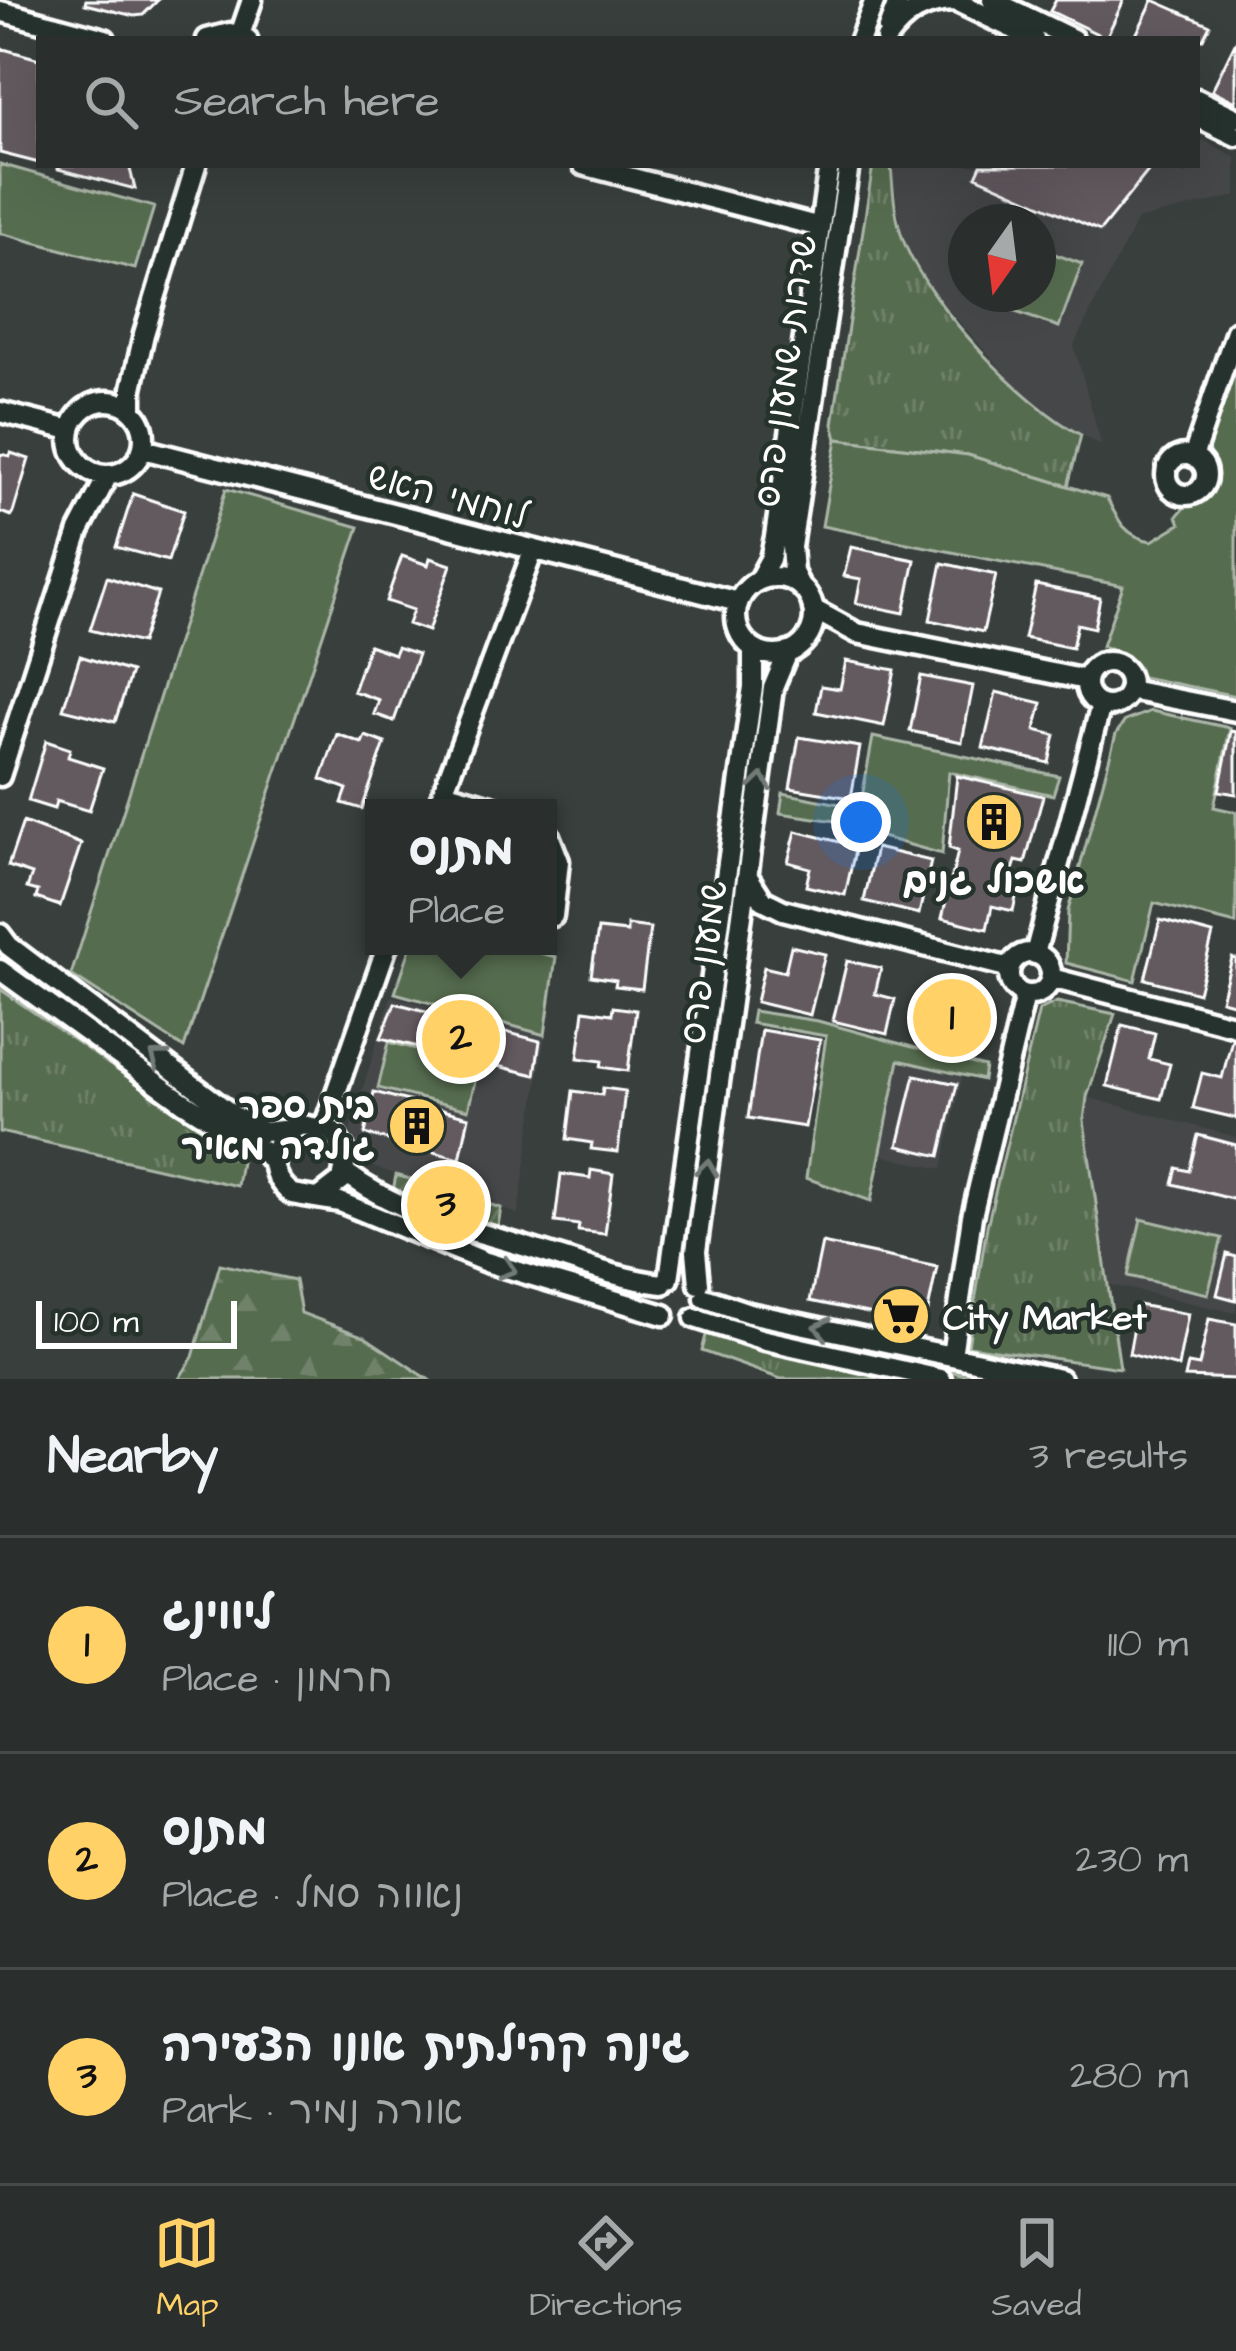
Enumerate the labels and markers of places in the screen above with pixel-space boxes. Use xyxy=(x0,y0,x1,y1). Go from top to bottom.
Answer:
building icon: אשכול גנים xyxy=(963,791,1025,853)
place label: אשכול גנים xyxy=(903,857,1085,908)
pin: 1 xyxy=(913,973,991,1063)
pin: 2 xyxy=(422,994,500,1084)
place label: בית ספר גולדה מאיר xyxy=(181,1082,375,1174)
building icon: בית ספר גולדה מאיר xyxy=(386,1095,448,1157)
pin: 3 xyxy=(407,1160,485,1250)
supermarket icon: City Market xyxy=(870,1285,932,1347)
place label: City Market xyxy=(943,1293,1147,1345)

